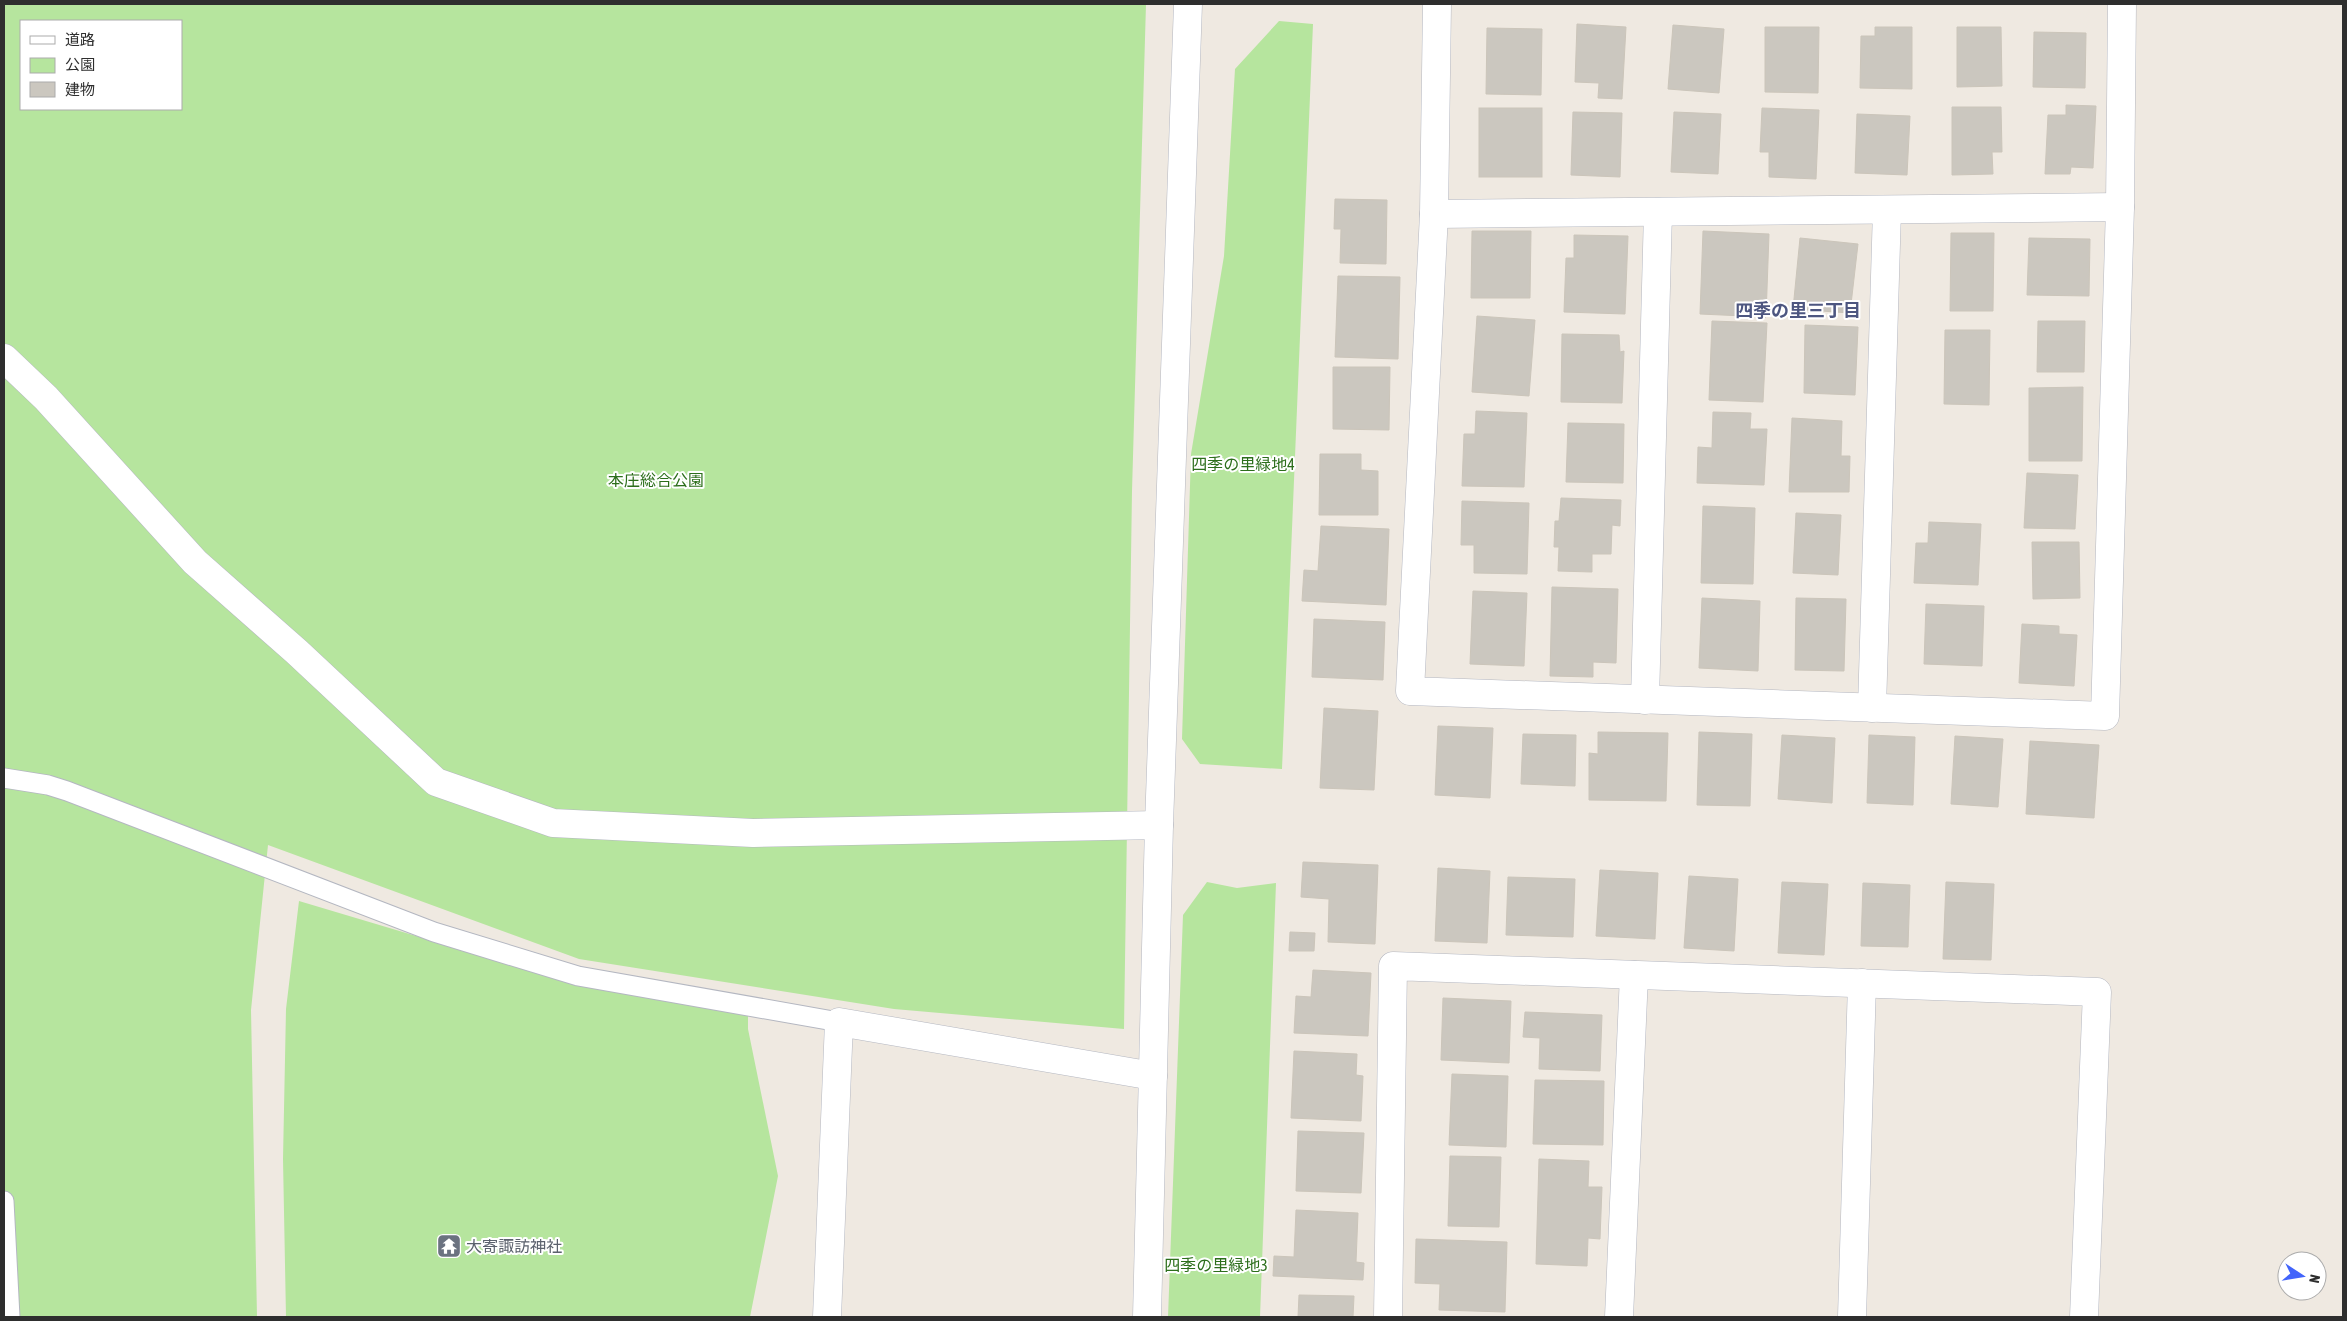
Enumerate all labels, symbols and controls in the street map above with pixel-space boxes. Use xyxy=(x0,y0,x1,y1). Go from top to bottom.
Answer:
legend xyxy=(20,20,182,110)
text: 道路 xyxy=(65,31,95,48)
text: 公園 xyxy=(65,56,95,73)
text: 建物 xyxy=(65,81,95,98)
district label: 四季の里三丁目 xyxy=(1735,300,1861,321)
park label: 四季の里緑地4 xyxy=(1191,455,1295,473)
park label: 本庄総合公園 xyxy=(608,471,704,489)
temple icon: 大寄諏訪神社 xyxy=(436,1233,462,1259)
place label: 大寄諏訪神社 xyxy=(466,1237,562,1255)
north arrow xyxy=(2277,1251,2327,1301)
park label: 四季の里緑地3 xyxy=(1164,1256,1268,1274)
text: N xyxy=(2306,1273,2323,1284)

